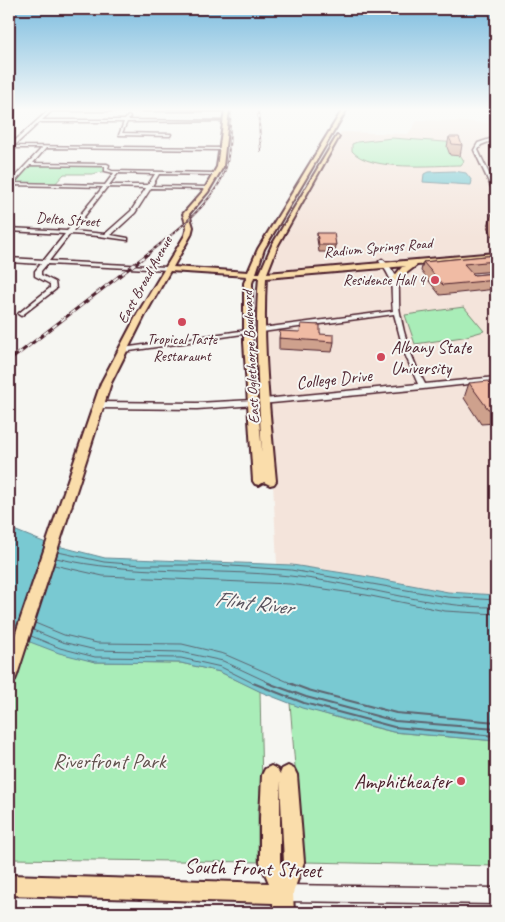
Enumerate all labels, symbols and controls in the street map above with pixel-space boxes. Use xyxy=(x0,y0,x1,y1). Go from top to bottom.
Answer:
street label: Delta Street xyxy=(36,208,102,232)
street label: East Broad Avenue xyxy=(113,232,177,327)
street label: Radium Springs Road xyxy=(323,234,435,262)
place label: Residence Hall 4 xyxy=(343,271,426,290)
marker: Residence Hall 4 xyxy=(429,274,441,286)
street label: East Oglethorpe Boulevard xyxy=(238,288,264,424)
marker: Tropical Taste Restaraunt xyxy=(176,316,188,328)
place label: Tropical Taste Restaraunt xyxy=(147,330,218,366)
place label: Albany State University xyxy=(391,336,472,379)
marker: Albany State University xyxy=(375,351,387,363)
street label: College Drive xyxy=(295,364,374,394)
water label: Flint River xyxy=(213,584,298,622)
park label: Riverfront Park xyxy=(53,748,167,774)
place label: Amphitheater xyxy=(354,768,453,794)
marker: Amphitheater xyxy=(455,775,467,787)
street label: South Front Street xyxy=(184,853,324,883)

